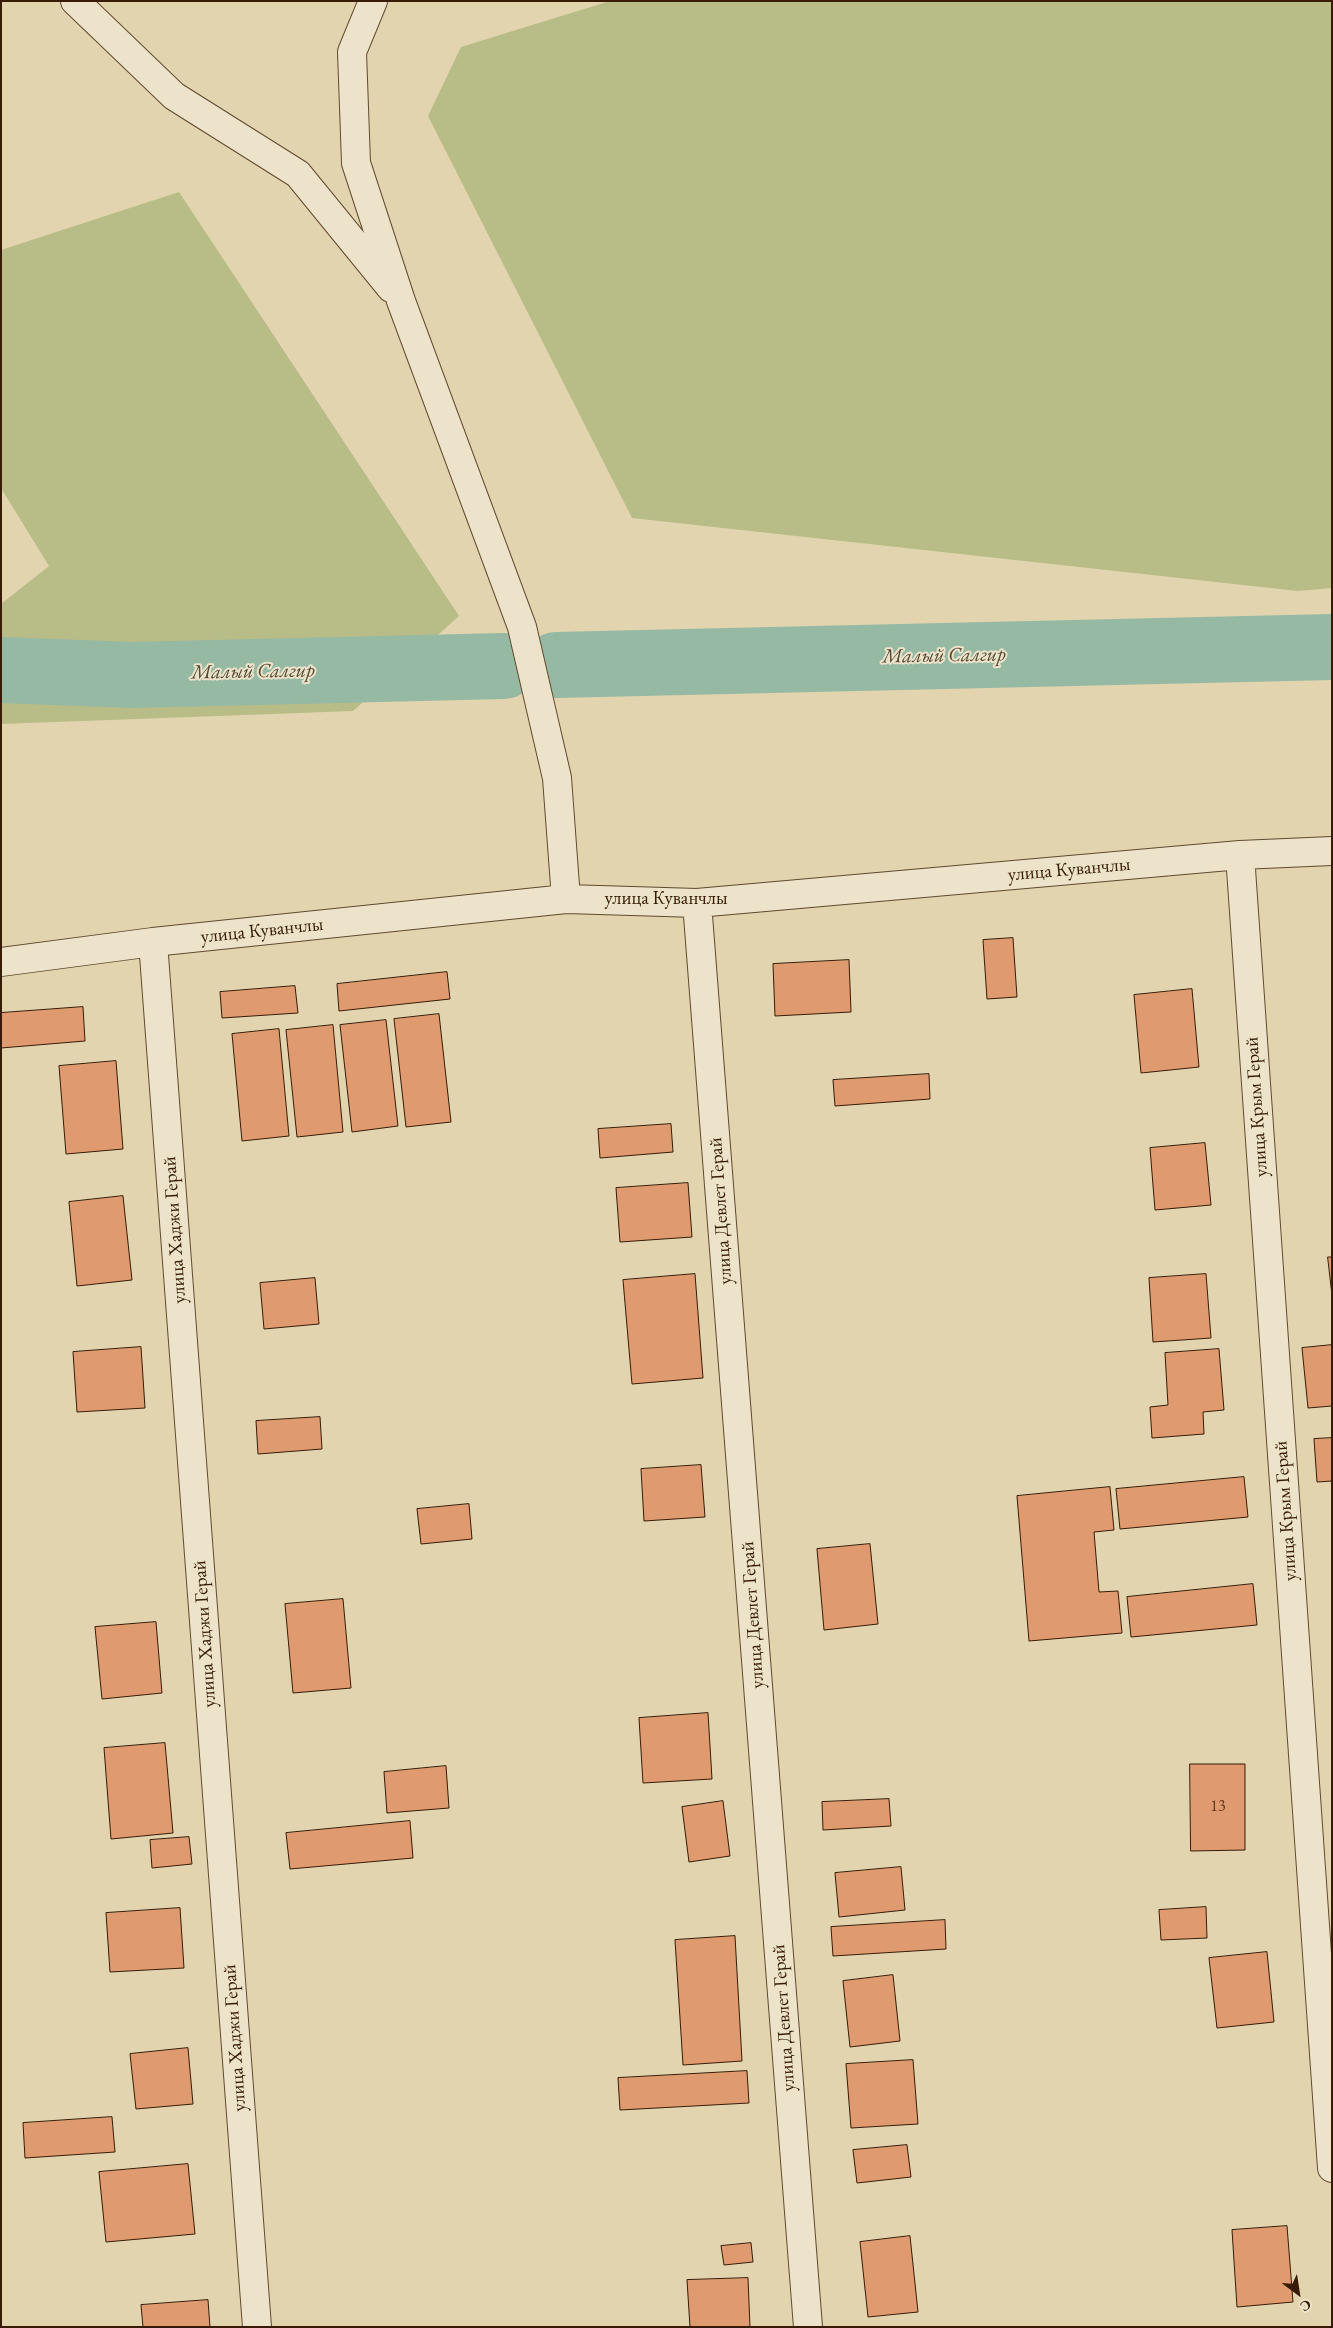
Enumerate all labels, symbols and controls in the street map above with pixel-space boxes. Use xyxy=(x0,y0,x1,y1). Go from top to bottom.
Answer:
water label: Малый Салгир xyxy=(882,643,1006,669)
water label: Малый Салгир xyxy=(191,659,315,685)
street label: улица Куванчлы xyxy=(1007,853,1131,887)
street label: улица Куванчлы xyxy=(604,888,728,910)
street label: улица Куванчлы xyxy=(200,913,324,949)
street label: улица Крым Герай xyxy=(1241,1036,1273,1178)
street label: улица Девлет Герай xyxy=(704,1137,738,1285)
street label: улица Хаджи Герай xyxy=(158,1156,192,1304)
street label: улица Крым Герай xyxy=(1270,1440,1302,1582)
street label: улица Девлет Герай xyxy=(736,1541,770,1689)
street label: улица Хаджи Герай xyxy=(188,1560,222,1708)
house number: 13 xyxy=(1210,1797,1226,1817)
street label: улица Девлет Герай xyxy=(767,1944,801,2092)
street label: улица Хаджи Герай xyxy=(218,1964,252,2112)
north arrow xyxy=(1273,2268,1323,2318)
text: С xyxy=(1297,2296,1315,2316)

